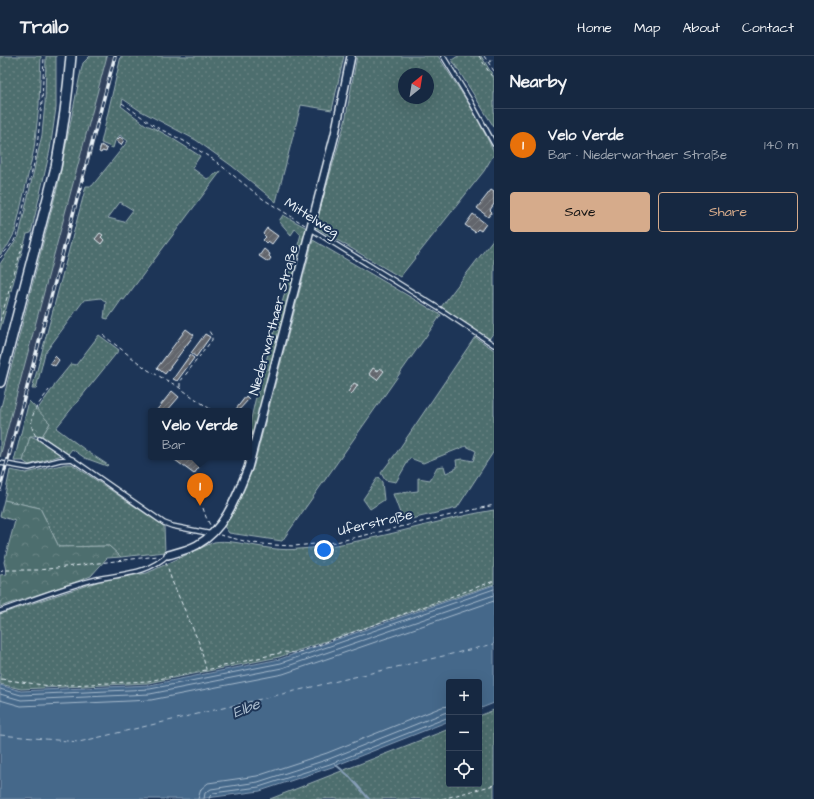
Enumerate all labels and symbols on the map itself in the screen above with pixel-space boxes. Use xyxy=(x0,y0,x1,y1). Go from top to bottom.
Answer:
north arrow xyxy=(398,68,434,104)
street label: Mittelweg xyxy=(280,193,343,242)
street label: Niederwarthaer Straße xyxy=(244,243,304,398)
pin: 1 xyxy=(187,473,213,506)
street label: Uferstraße xyxy=(336,505,415,541)
your location xyxy=(314,540,334,560)
water label: Elbe xyxy=(229,693,264,723)

